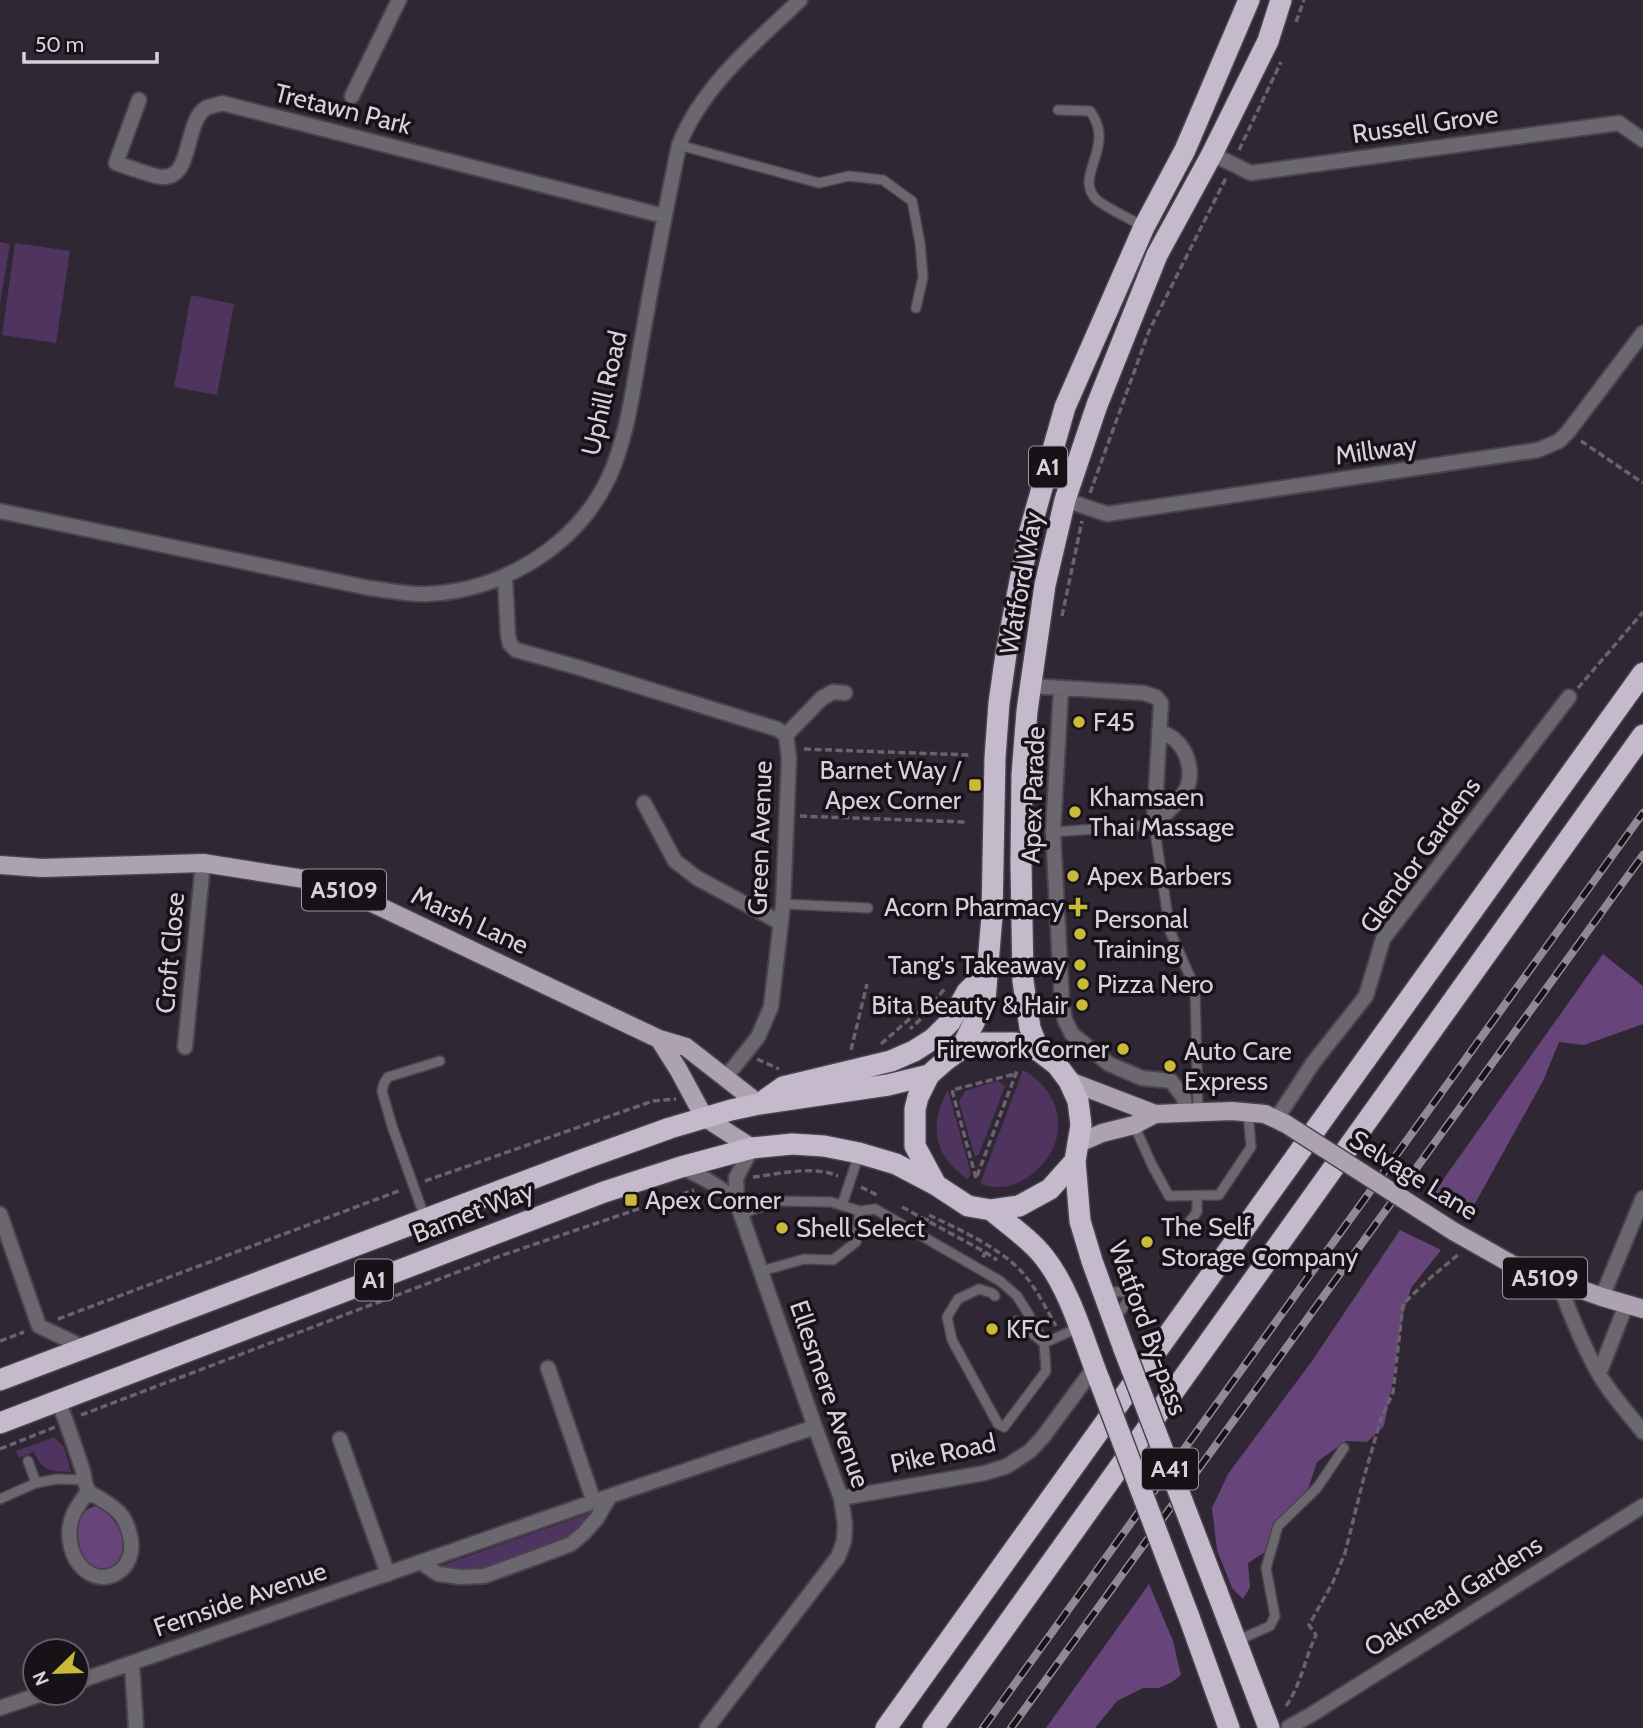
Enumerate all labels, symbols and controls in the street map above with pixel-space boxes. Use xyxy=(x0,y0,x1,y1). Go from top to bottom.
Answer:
scale bar xyxy=(24,21,158,65)
text: 50 m xyxy=(35,32,84,57)
street label: Tretawn Park xyxy=(271,77,415,142)
street label: Russell Grove xyxy=(1350,98,1500,150)
street label: Uphill Road xyxy=(574,328,634,458)
street label: Millway xyxy=(1333,428,1419,472)
road number: A1 xyxy=(1029,446,1067,488)
street label: Watford Way xyxy=(993,509,1049,657)
place label: F45 xyxy=(1093,706,1135,738)
marker: F45 xyxy=(1071,714,1087,730)
street label: Apex Parade xyxy=(1015,726,1051,864)
place label: Barnet Way / Apex Corner xyxy=(819,754,963,816)
street label: Green Avenue xyxy=(741,760,779,916)
street label: Glendor Gardens xyxy=(1353,771,1487,939)
marker: Barnet Way / Apex Corner xyxy=(967,777,983,793)
place label: Khamsaen Thai Massage xyxy=(1089,781,1234,843)
marker: Khamsaen Thai Massage xyxy=(1067,804,1083,820)
place label: Apex Barbers xyxy=(1087,860,1232,892)
marker: Apex Barbers xyxy=(1065,868,1081,884)
road number: A5109 xyxy=(302,870,386,910)
street label: Marsh Lane xyxy=(406,879,534,961)
street label: Croft Close xyxy=(149,891,191,1015)
place label: Acorn Pharmacy xyxy=(884,891,1064,923)
marker: Acorn Pharmacy xyxy=(1070,899,1086,915)
place label: Personal Training xyxy=(1094,903,1188,965)
marker: Personal Training xyxy=(1072,926,1088,942)
place label: Tang's Takeaway xyxy=(888,949,1066,981)
marker: Tang's Takeaway xyxy=(1072,957,1088,973)
place label: Pizza Nero xyxy=(1097,968,1213,1000)
marker: Pizza Nero xyxy=(1075,976,1091,992)
place label: Bita Beauty & Hair xyxy=(871,989,1069,1021)
marker: Bita Beauty & Hair xyxy=(1074,997,1090,1013)
place label: Firework Corner xyxy=(936,1033,1110,1065)
place label: Auto Care Express xyxy=(1184,1035,1292,1097)
marker: Firework Corner xyxy=(1115,1041,1131,1057)
marker: Auto Care Express xyxy=(1162,1058,1178,1074)
street label: Selvage Lane xyxy=(1344,1123,1484,1227)
street label: Barnet Way xyxy=(408,1174,538,1250)
place label: Apex Corner xyxy=(645,1184,782,1216)
marker: Apex Corner xyxy=(623,1192,639,1208)
place label: The Self Storage Company xyxy=(1161,1211,1358,1273)
place label: Shell Select xyxy=(796,1212,925,1244)
marker: Shell Select xyxy=(774,1220,790,1236)
marker: The Self Storage Company xyxy=(1139,1234,1155,1250)
street label: Watford By-pass xyxy=(1102,1237,1194,1420)
road number: A5109 xyxy=(1503,1258,1587,1298)
road number: A1 xyxy=(355,1260,393,1300)
street label: Ellesmere Avenue xyxy=(783,1296,877,1492)
place label: KFC xyxy=(1006,1313,1050,1345)
marker: KFC xyxy=(984,1321,1000,1337)
street label: Pike Road xyxy=(887,1426,999,1480)
road number: A41 xyxy=(1142,1448,1198,1490)
street label: Oakmead Gardens xyxy=(1358,1528,1548,1664)
street label: Fernside Avenue xyxy=(149,1554,331,1644)
north arrow xyxy=(21,1637,91,1707)
text: N xyxy=(28,1668,54,1689)

